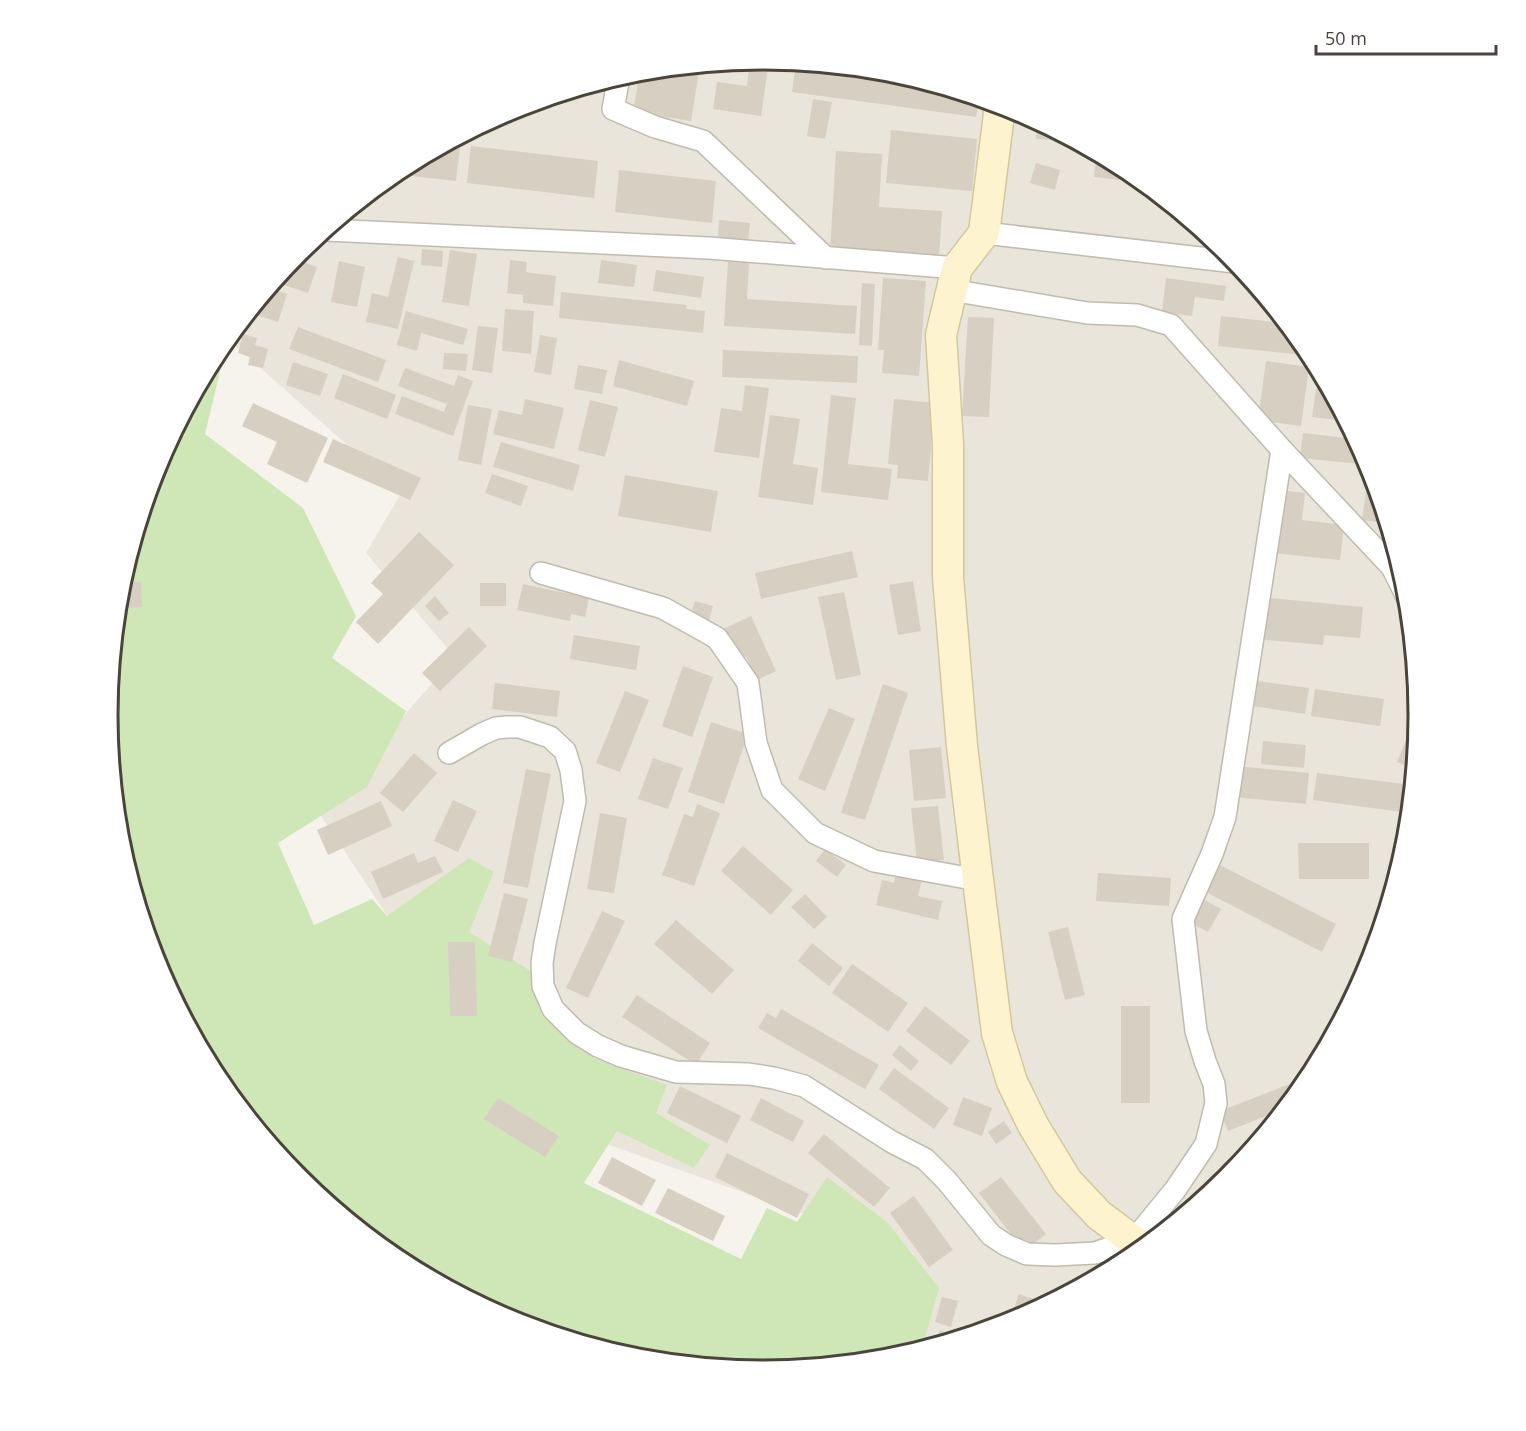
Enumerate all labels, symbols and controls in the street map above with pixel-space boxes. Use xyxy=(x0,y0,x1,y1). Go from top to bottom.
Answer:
scale bar xyxy=(1316,18,1496,56)
text: 50 m xyxy=(1325,26,1367,50)

